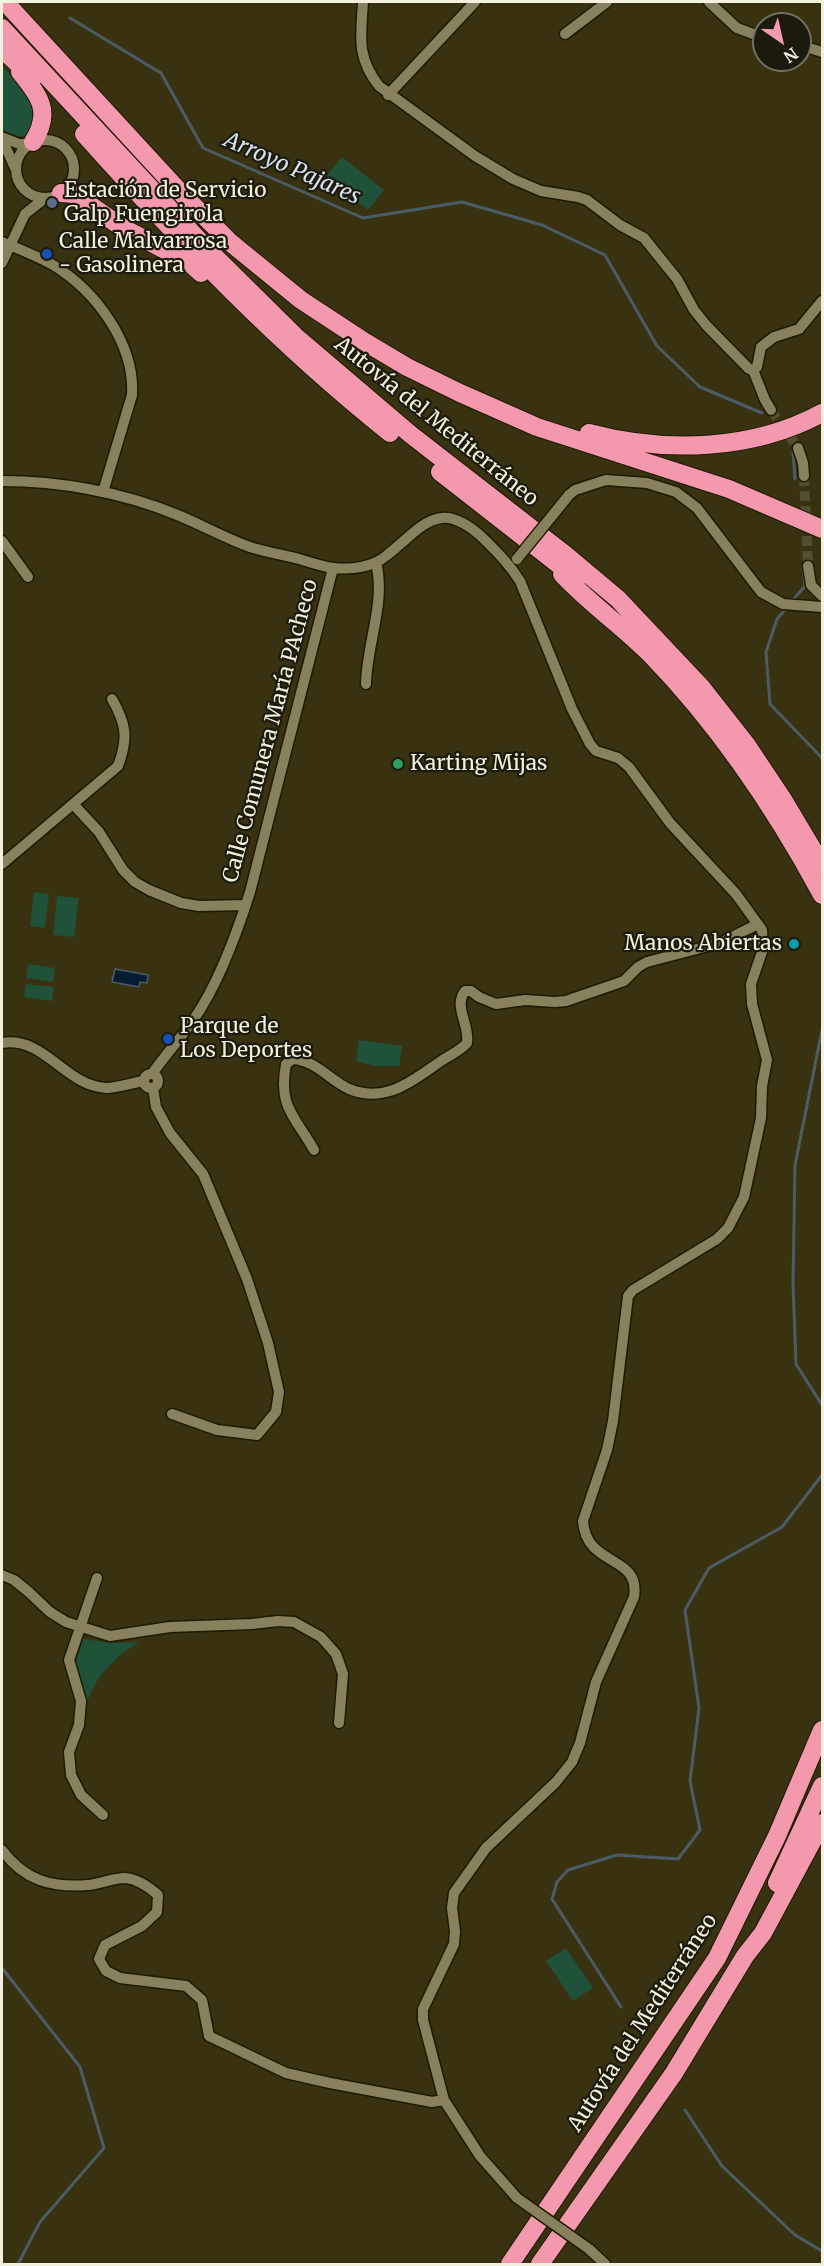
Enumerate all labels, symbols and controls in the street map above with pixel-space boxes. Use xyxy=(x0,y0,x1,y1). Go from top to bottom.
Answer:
north arrow xyxy=(752,12,812,72)
text: N xyxy=(780,43,802,67)
water label: Arroyo Pajares xyxy=(220,127,364,211)
place label: Estación de Servicio Galp Fuengirola xyxy=(64,178,267,228)
marker: Estación de Servicio Galp Fuengirola xyxy=(45,196,59,210)
place label: Calle Malvarrosa - Gasolinera xyxy=(59,229,227,279)
marker: Calle Malvarrosa - Gasolinera xyxy=(40,247,54,261)
street label: Autovía del Mediterráneo xyxy=(329,332,543,512)
street label: Calle Comunera María PAcheco xyxy=(218,577,324,885)
place label: Karting Mijas xyxy=(410,751,547,777)
marker: Karting Mijas xyxy=(391,757,405,771)
place label: Manos Abiertas xyxy=(624,931,782,957)
marker: Manos Abiertas xyxy=(787,937,801,951)
place label: Parque de Los Deportes xyxy=(180,1014,312,1064)
marker: Parque de Los Deportes xyxy=(161,1032,175,1046)
street label: Autovía del Mediterráneo xyxy=(563,1909,723,2137)

